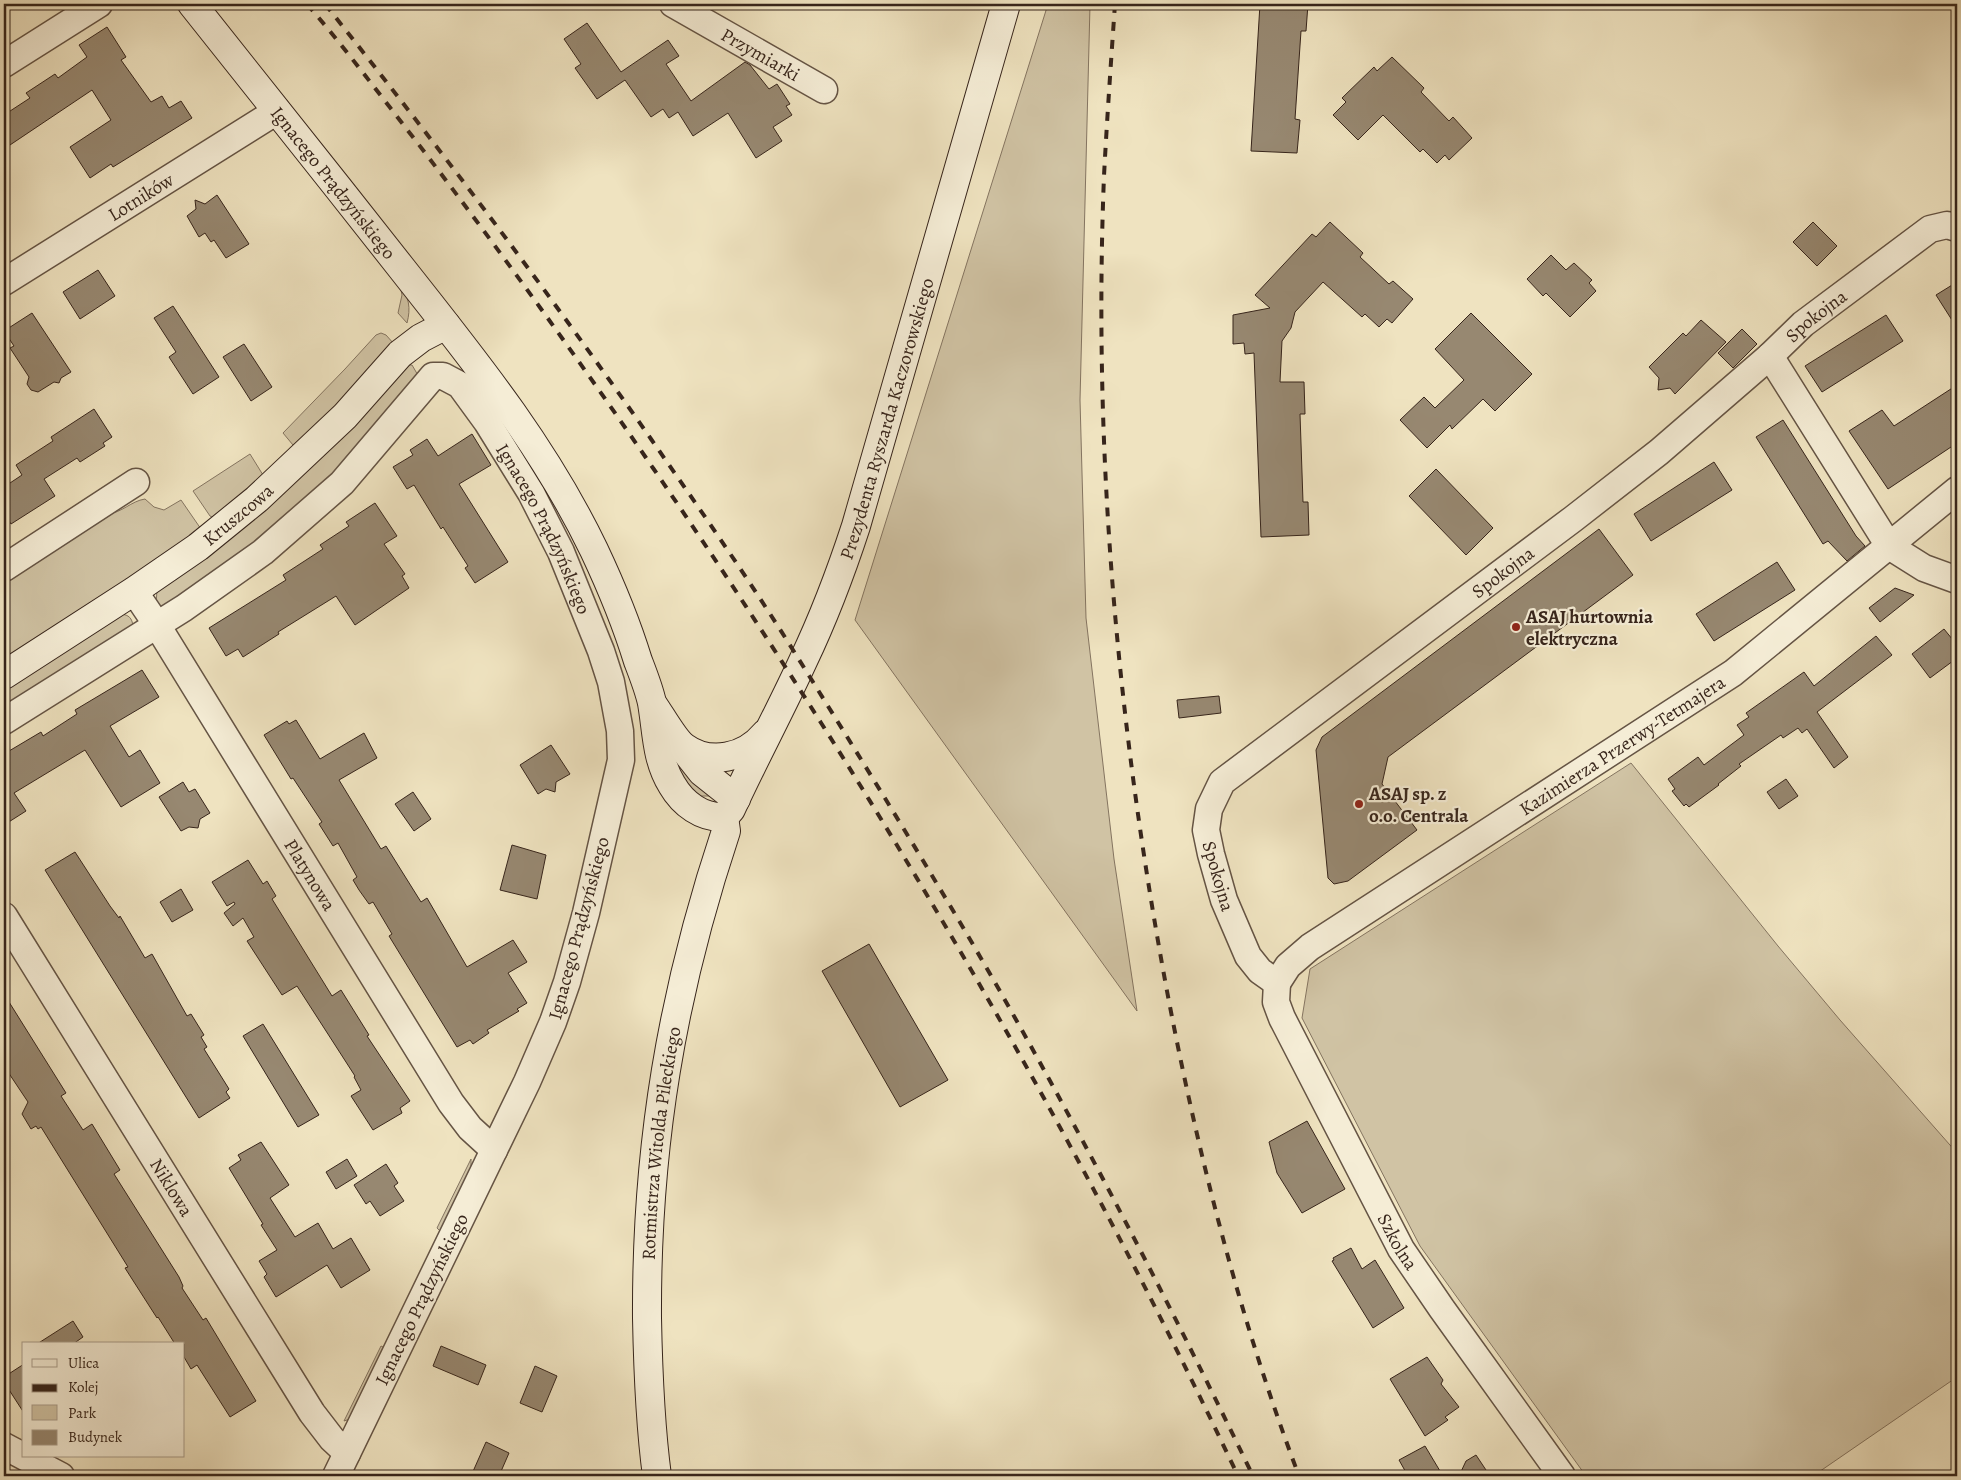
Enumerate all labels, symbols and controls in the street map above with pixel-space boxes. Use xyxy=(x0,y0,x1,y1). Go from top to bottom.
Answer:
street label: Przymiarki xyxy=(716,22,804,88)
street label: Ignacego Prądzyńskiego xyxy=(264,101,402,265)
street label: Lotników xyxy=(103,167,179,228)
street label: Prezydenta Ryszarda Kaczorowskiego xyxy=(834,275,941,563)
street label: Spokojna xyxy=(1780,284,1853,349)
street label: Ignacego Prądzyńskiego xyxy=(489,439,597,618)
street label: Kruszcowa xyxy=(198,478,280,552)
street label: Spokojna xyxy=(1466,540,1540,605)
place label: ASAJ hurtownia elektryczna xyxy=(1525,604,1654,652)
marker: ASAJ hurtownia elektryczna xyxy=(1510,621,1522,633)
street label: Kazimierza Przerwy-Tetmajera xyxy=(1514,669,1731,822)
place label: ASAJ sp. z o.o. Centrala xyxy=(1368,781,1469,829)
marker: ASAJ sp. z o.o. Centrala xyxy=(1353,798,1365,810)
street label: Platynowa xyxy=(278,834,342,916)
street label: Ignacego Prądzyńskiego xyxy=(542,834,616,1023)
street label: Spokojna xyxy=(1196,838,1241,915)
street label: Rotmistrza Witolda Pileckiego xyxy=(636,1024,688,1260)
street label: Niklowa xyxy=(143,1154,199,1222)
street label: Ignacego Prądzyńskiego xyxy=(369,1209,475,1390)
street label: Szkolna xyxy=(1371,1209,1424,1276)
legend xyxy=(22,1342,185,1458)
text: Ulica xyxy=(68,1353,99,1373)
text: Kolej xyxy=(68,1377,99,1397)
text: Park xyxy=(68,1403,97,1423)
text: Budynek xyxy=(68,1427,123,1447)

